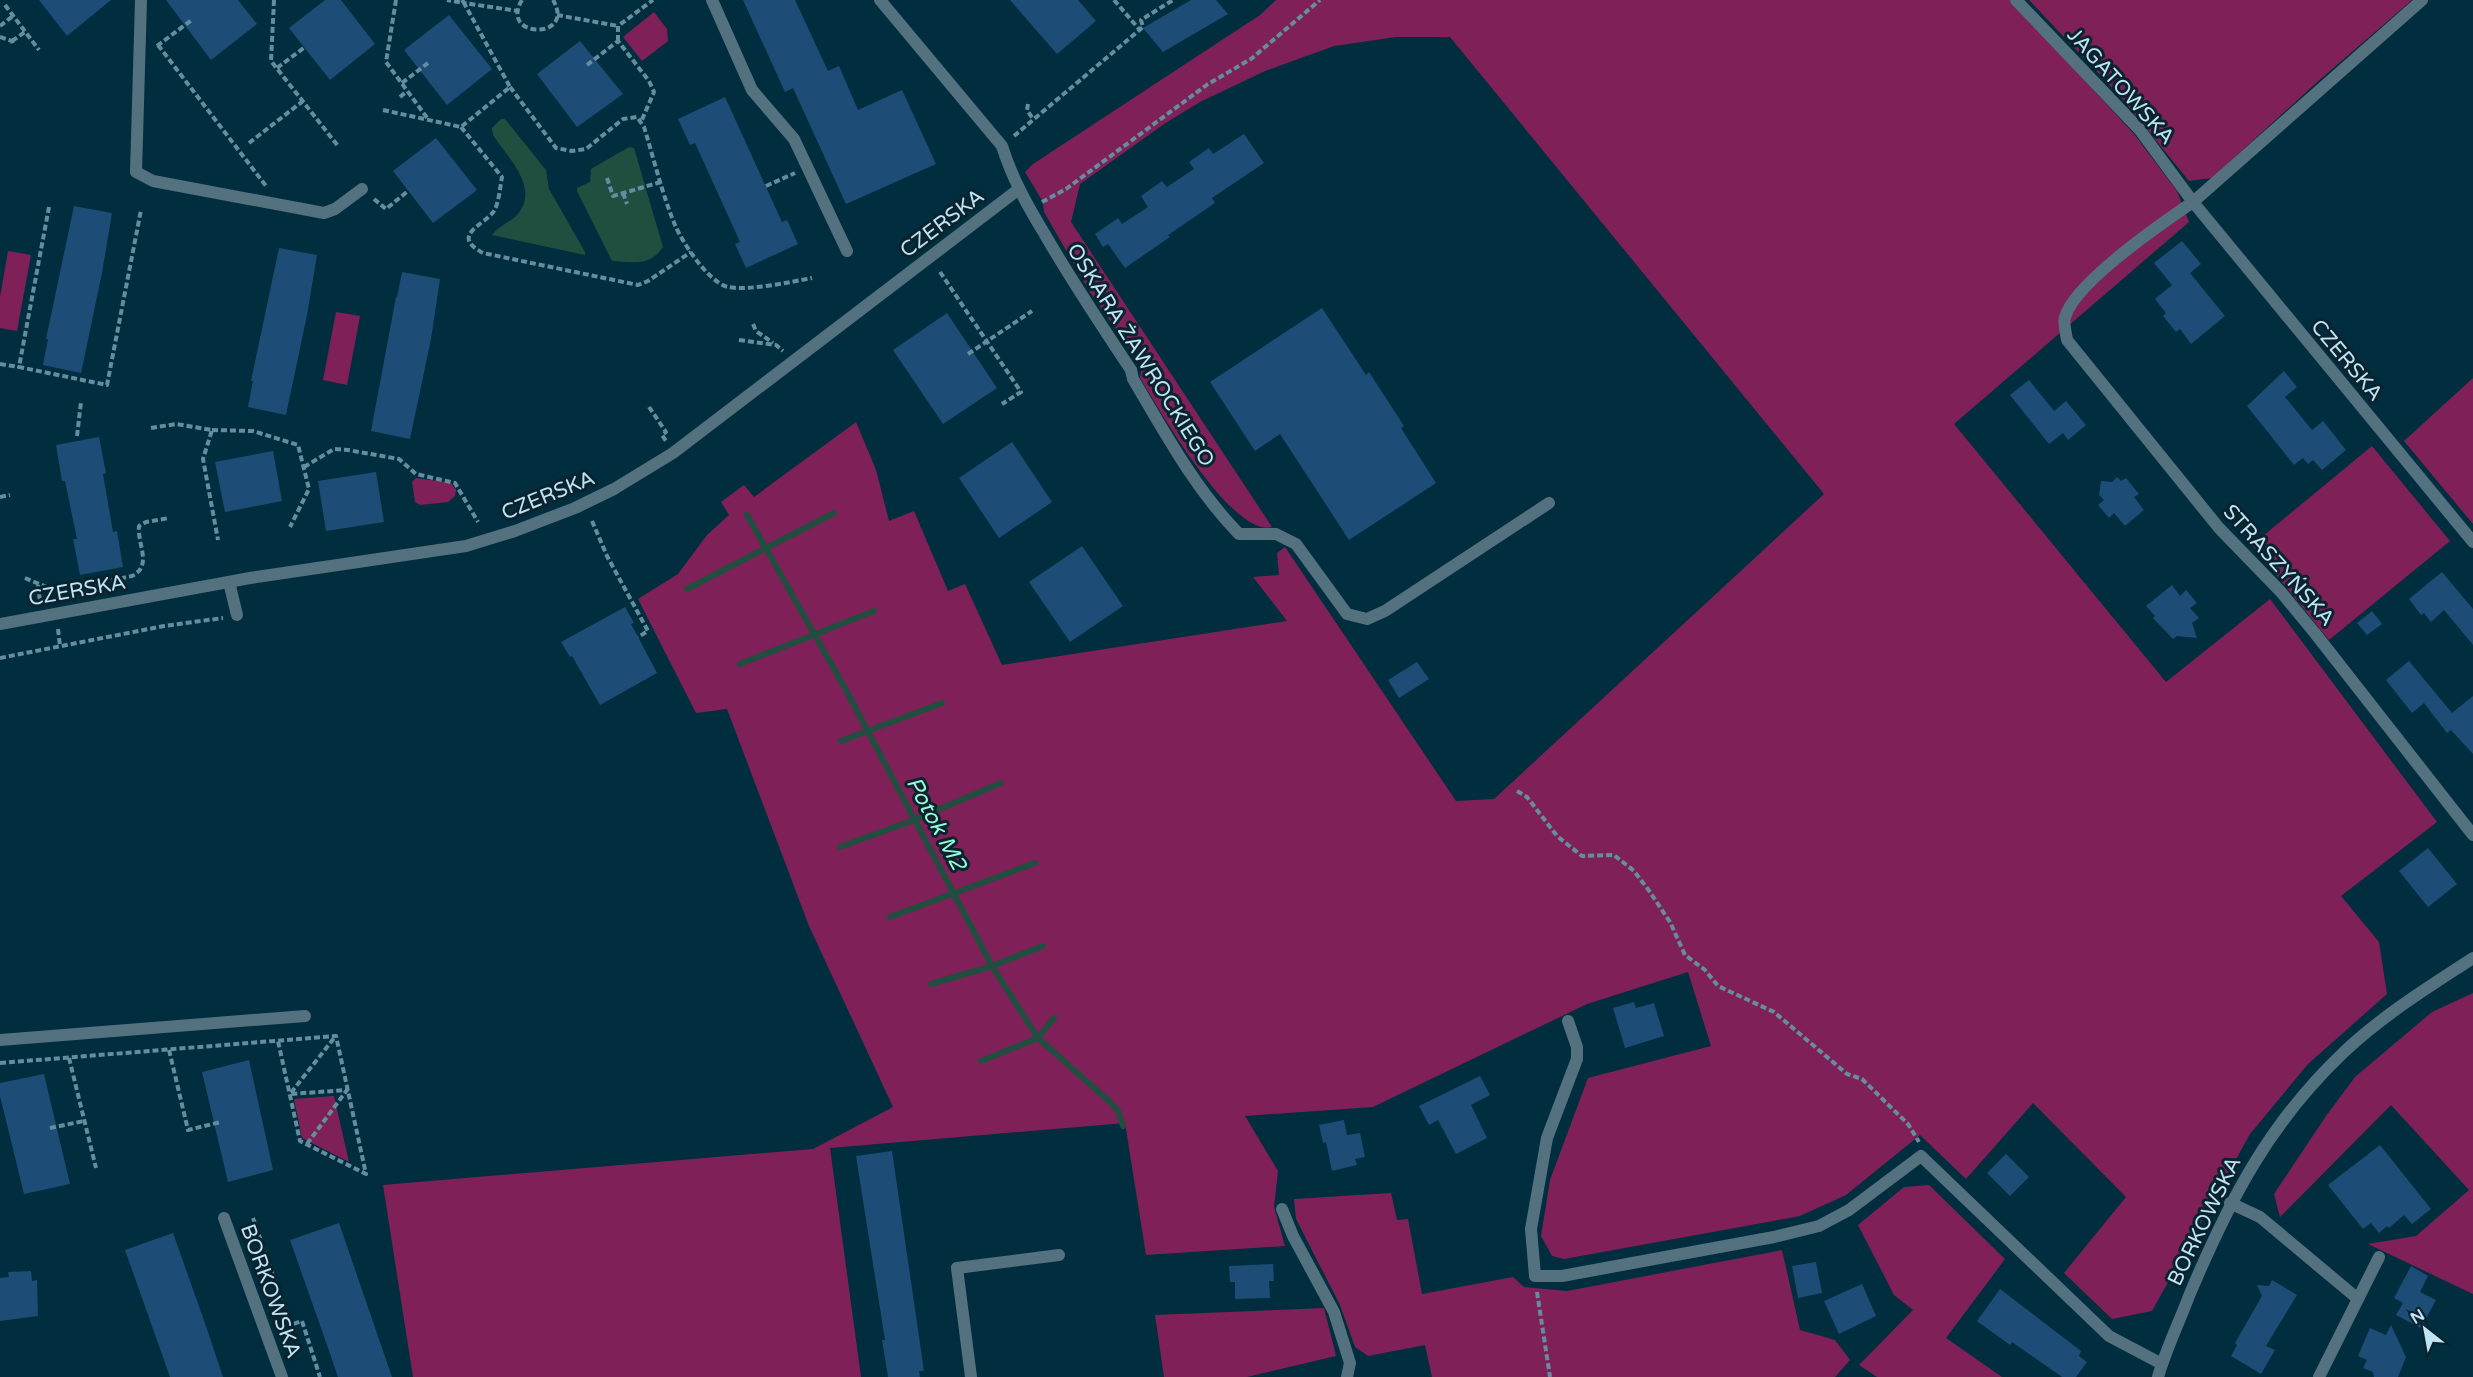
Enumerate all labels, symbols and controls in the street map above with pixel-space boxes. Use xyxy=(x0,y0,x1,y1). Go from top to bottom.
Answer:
street label: JAGATOWSKA xyxy=(2062,23,2180,150)
street label: CZERSKA xyxy=(895,184,989,263)
street label: OSKARA ŻAWROCKIEGO xyxy=(1061,239,1220,472)
street label: CZERSKA xyxy=(2305,315,2388,406)
street label: CZERSKA xyxy=(498,465,599,526)
street label: STRASZYŃSKA xyxy=(2218,500,2340,631)
street label: CZERSKA xyxy=(26,570,128,611)
water label: Potok M2 xyxy=(901,772,973,877)
street label: BORKOWSKA xyxy=(2162,1153,2246,1290)
street label: BORKOWSKA xyxy=(235,1221,306,1361)
north arrow xyxy=(2395,1299,2455,1359)
text: N xyxy=(2407,1305,2428,1329)

